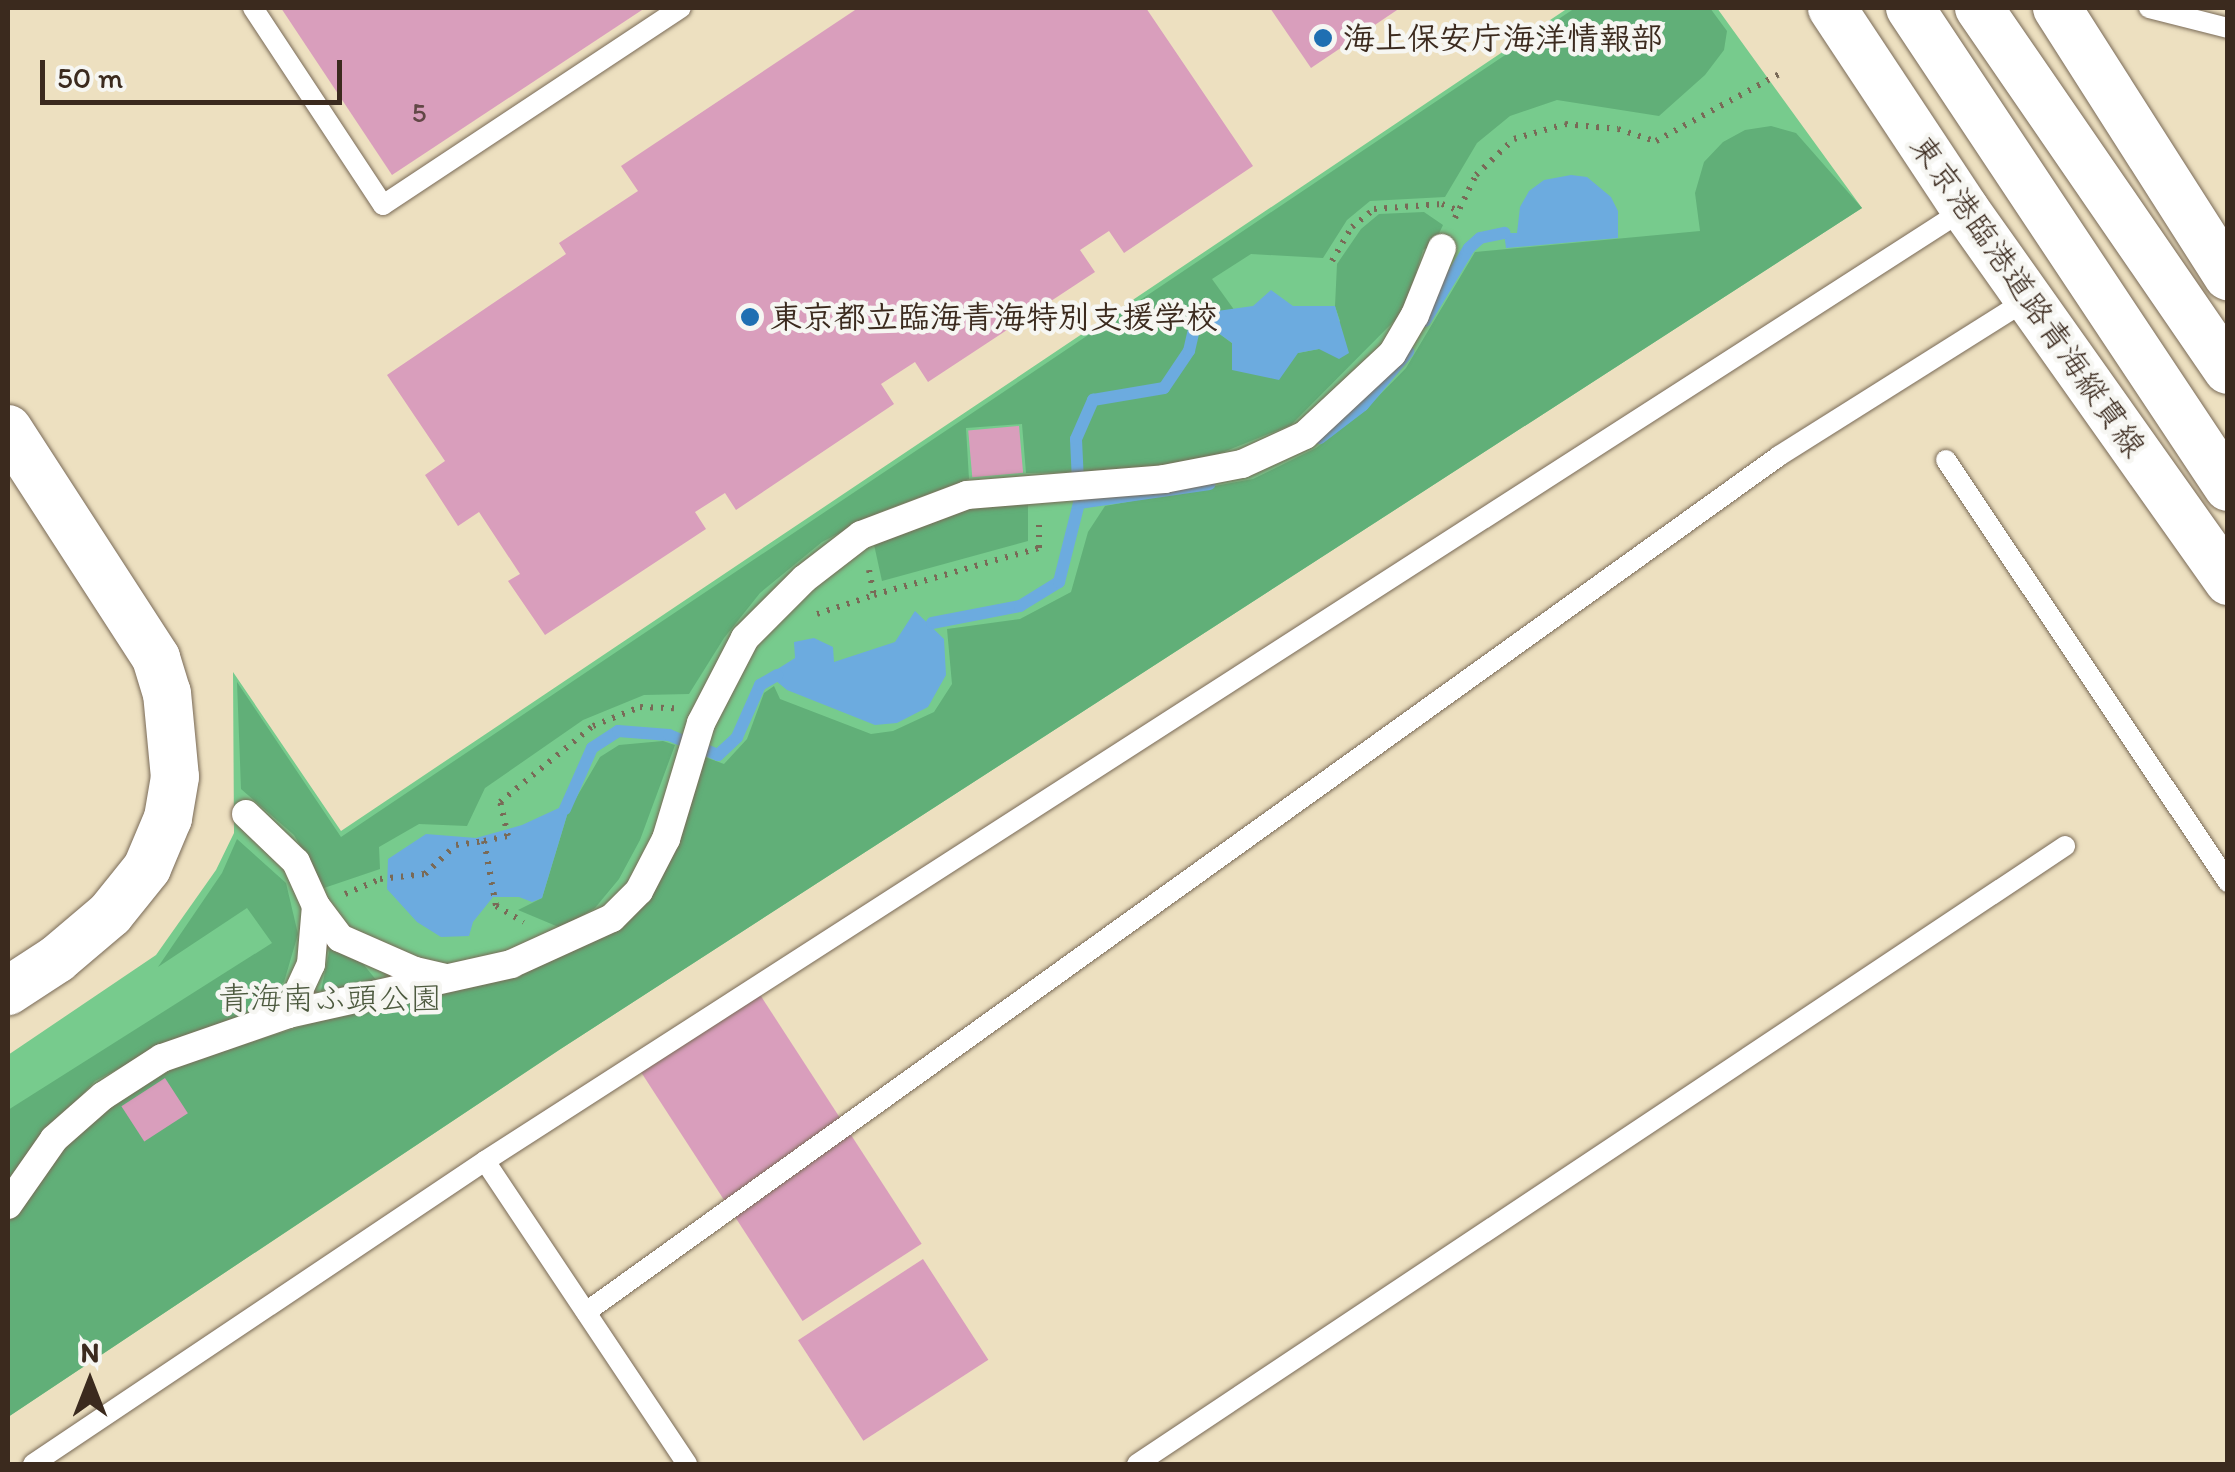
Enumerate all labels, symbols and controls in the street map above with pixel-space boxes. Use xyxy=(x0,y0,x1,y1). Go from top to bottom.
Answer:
place label: 海上保安庁海洋情報部 xyxy=(1343,19,1663,57)
marker: 海上保安庁海洋情報部 xyxy=(1312,27,1334,49)
scale bar xyxy=(45,40,348,102)
text: 50 m xyxy=(57,59,123,96)
house number: 5 xyxy=(412,95,426,129)
street label: 東京港臨港道路青海縦貫線 xyxy=(1902,128,2154,464)
place label: 東京都立臨海青海特別支援学校 xyxy=(770,298,1218,336)
marker: 東京都立臨海青海特別支援学校 xyxy=(739,306,761,328)
park label: 青海南ふ頭公園 xyxy=(218,979,442,1017)
north arrow xyxy=(40,1332,140,1432)
text: N xyxy=(81,1335,99,1369)

